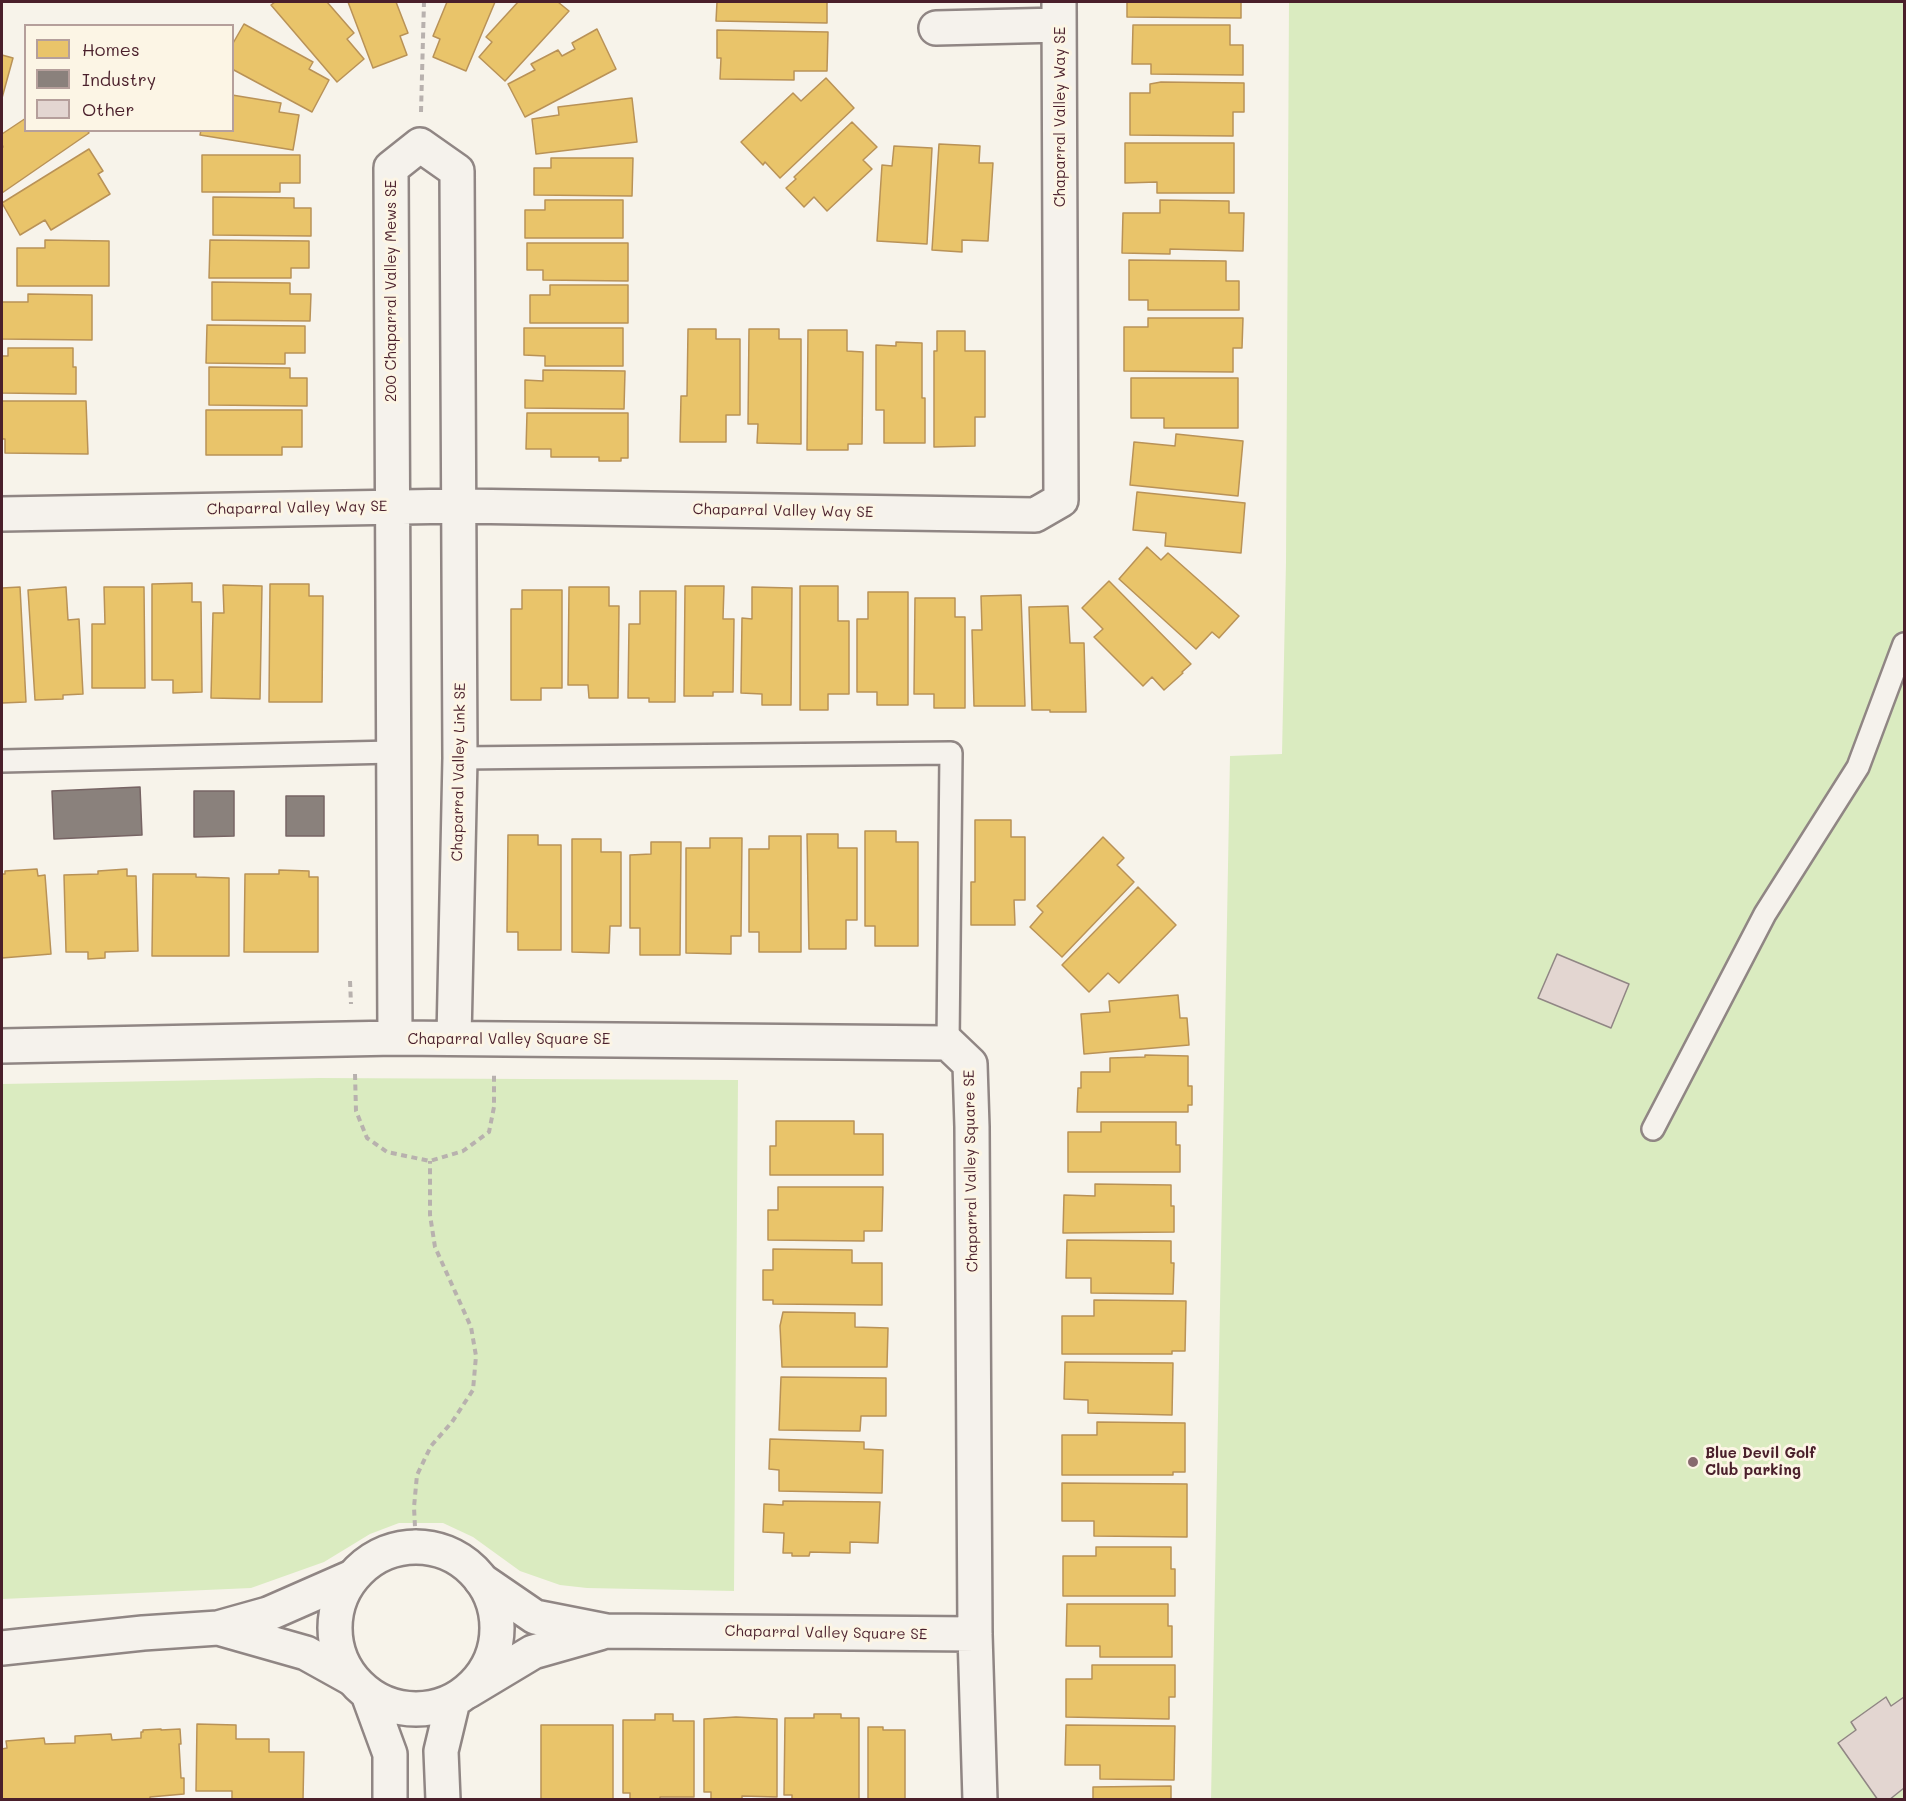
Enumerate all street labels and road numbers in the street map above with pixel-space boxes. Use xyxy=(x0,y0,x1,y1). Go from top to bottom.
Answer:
street label: Chaparral Valley Way SE xyxy=(1051,27,1069,207)
street label: 200 Chaparral Valley Mews SE xyxy=(382,180,400,402)
street label: Chaparral Valley Way SE xyxy=(207,497,387,519)
street label: Chaparral Valley Way SE xyxy=(693,500,873,522)
street label: Chaparral Valley Link SE xyxy=(448,682,470,862)
street label: Chaparral Valley Square SE xyxy=(408,1030,610,1048)
street label: Chaparral Valley Square SE xyxy=(960,1069,982,1273)
street label: Chaparral Valley Square SE xyxy=(724,1622,928,1644)

